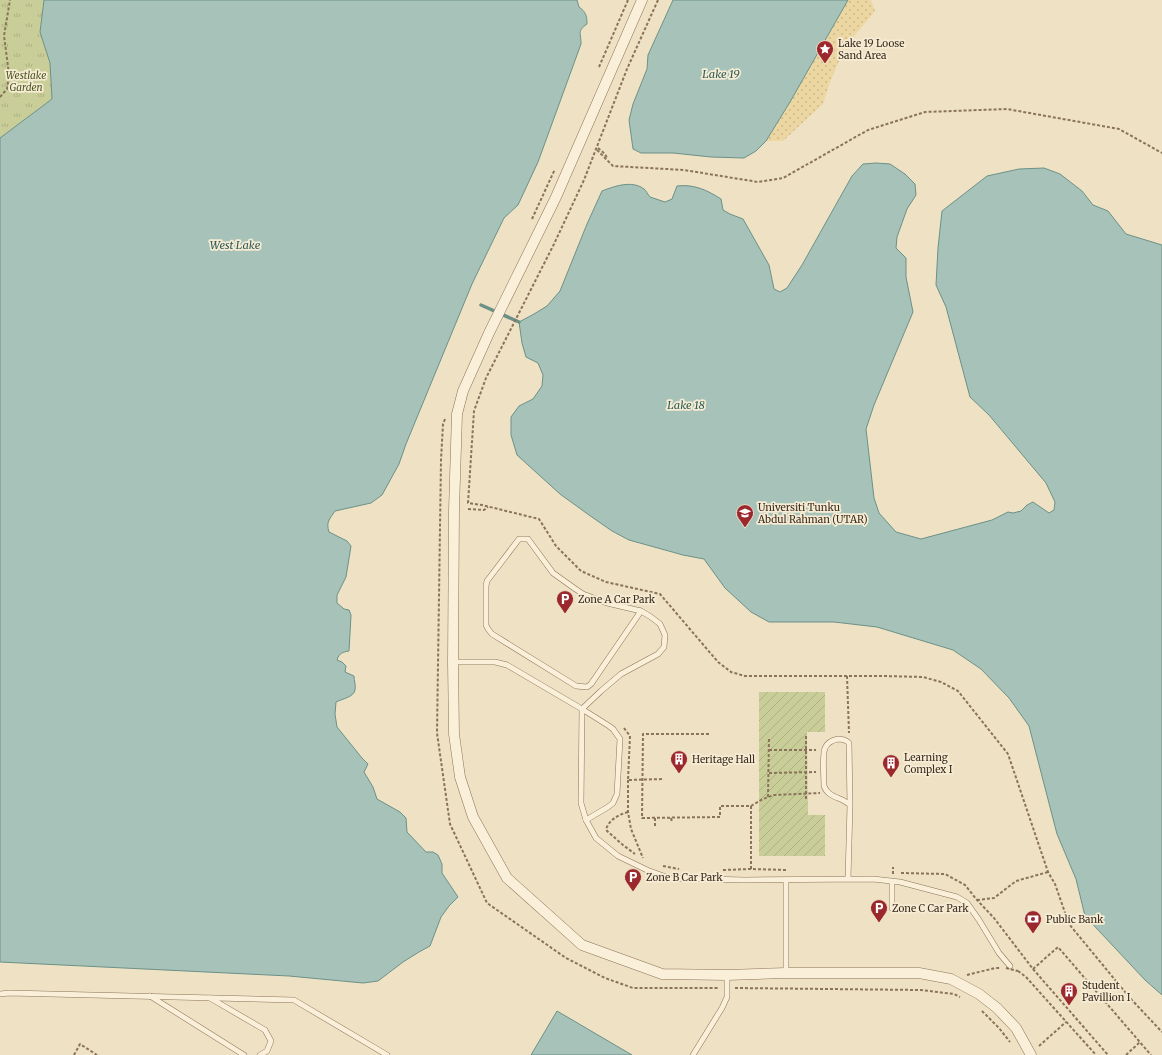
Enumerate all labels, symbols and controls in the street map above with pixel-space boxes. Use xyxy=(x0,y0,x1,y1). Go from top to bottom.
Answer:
place label: Lake 19 Loose Sand Area xyxy=(838,37,904,62)
place icon: Lake 19 Loose Sand Area xyxy=(815,39,835,64)
water label: Lake 19 xyxy=(702,67,740,81)
park label: Westlake Garden xyxy=(6,69,46,94)
water label: West Lake xyxy=(210,238,261,252)
water label: Lake 18 xyxy=(667,398,705,412)
place label: Universiti Tunku Abdul Rahman (UTAR) xyxy=(757,501,868,526)
school or university icon: Universiti Tunku Abdul Rahman (UTAR) xyxy=(735,503,755,528)
parking icon: Zone A Car Park xyxy=(555,589,575,614)
place label: Zone A Car Park xyxy=(578,593,656,606)
building icon: Heritage Hall xyxy=(669,749,689,774)
place label: Learning Complex I xyxy=(904,751,953,776)
place label: Heritage Hall xyxy=(692,753,755,766)
building icon: Learning Complex I xyxy=(881,753,901,778)
parking icon: Zone B Car Park xyxy=(623,867,643,892)
place label: Zone B Car Park xyxy=(646,871,723,884)
parking icon: Zone C Car Park xyxy=(869,898,889,923)
place label: Zone C Car Park xyxy=(892,902,969,915)
bank icon: Public Bank xyxy=(1023,909,1043,934)
place label: Public Bank xyxy=(1046,913,1104,926)
place label: Student Pavillion I xyxy=(1082,979,1131,1004)
building icon: Student Pavillion I xyxy=(1059,981,1079,1006)

